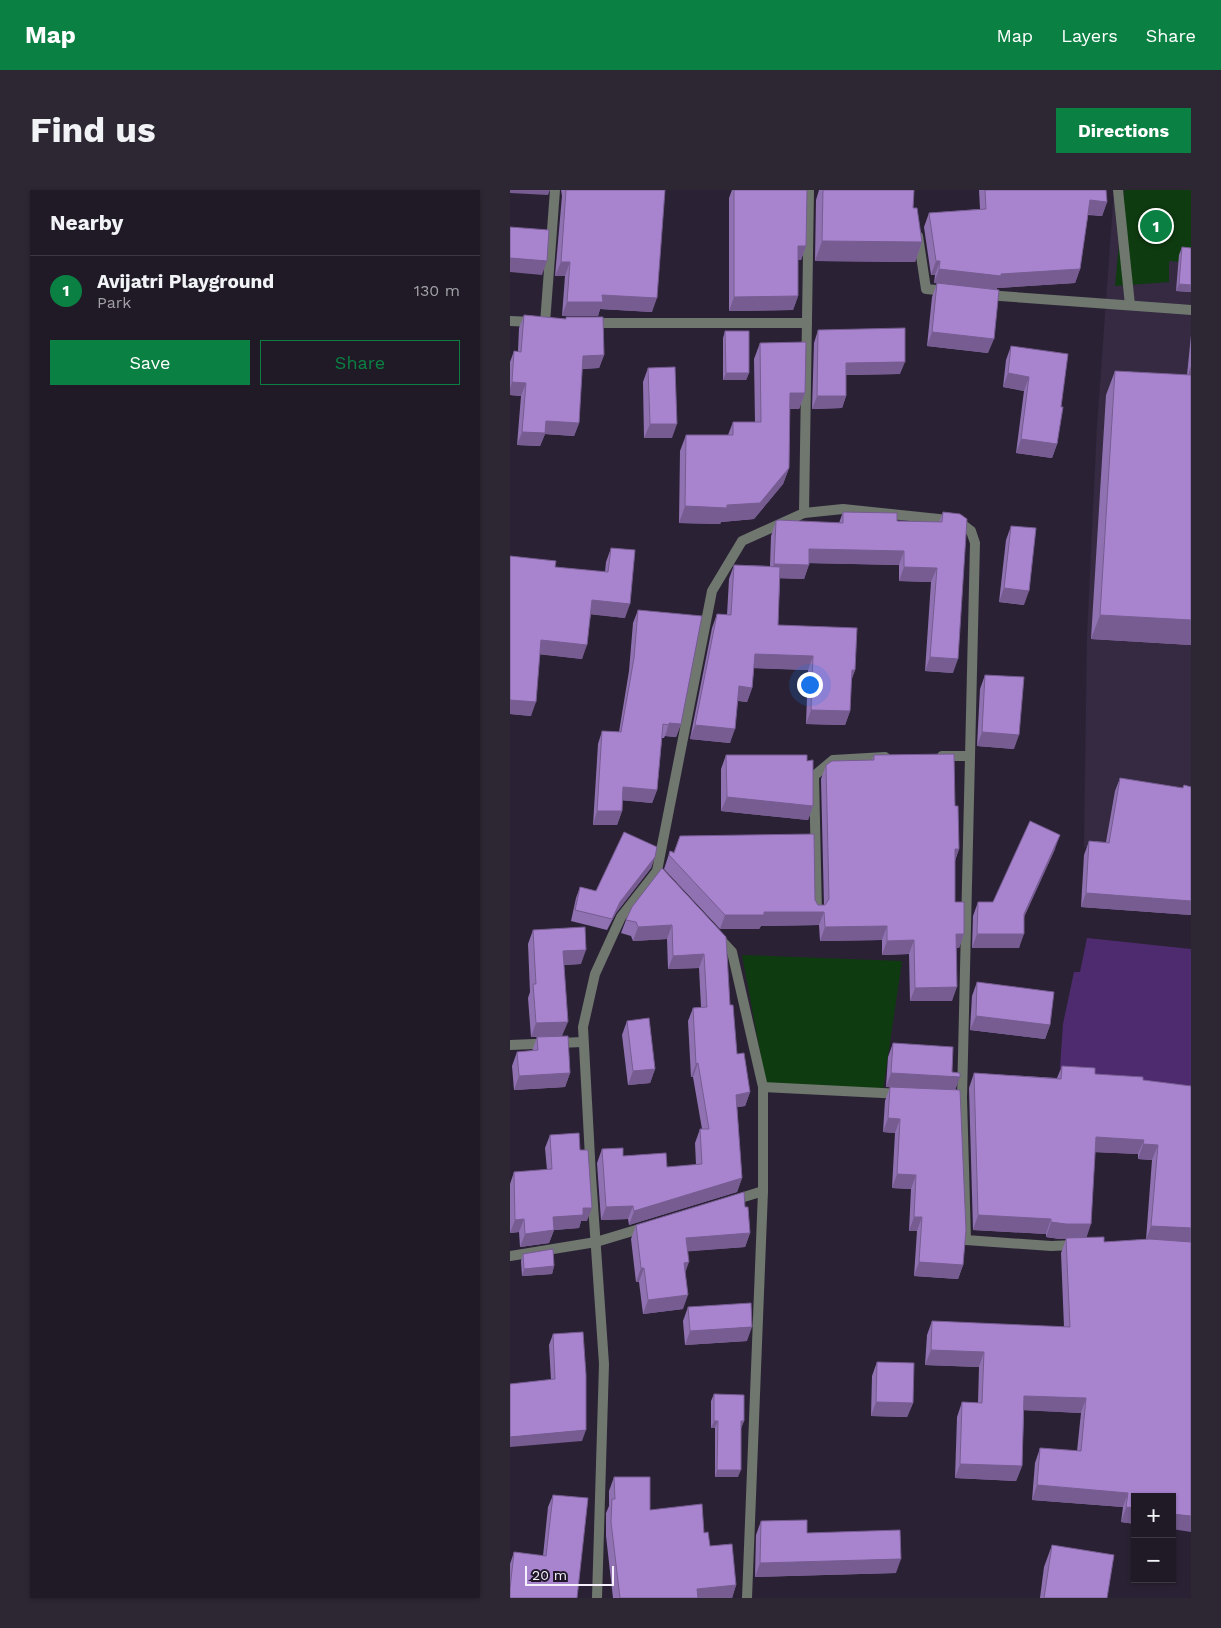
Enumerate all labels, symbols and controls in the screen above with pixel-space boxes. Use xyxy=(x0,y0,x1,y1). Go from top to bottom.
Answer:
text: Map xyxy=(25,21,76,49)
text: Map xyxy=(996,25,1033,46)
text: Layers xyxy=(1061,25,1118,46)
text: Share xyxy=(1146,25,1196,46)
button: Directions xyxy=(1056,108,1191,153)
text: Find us xyxy=(30,109,156,151)
pin: 1 xyxy=(1140,207,1172,245)
text: Nearby xyxy=(50,210,123,235)
text: Avijatri Playground xyxy=(97,270,274,293)
text: 1 xyxy=(63,281,69,300)
text: 130 m xyxy=(414,281,460,300)
text: Park xyxy=(97,293,131,312)
button: Save xyxy=(50,340,250,385)
button: Share xyxy=(260,340,460,385)
your location xyxy=(797,672,823,698)
map controls xyxy=(1131,1493,1176,1583)
button: + xyxy=(1131,1493,1176,1538)
button: − xyxy=(1131,1538,1176,1583)
scale bar xyxy=(525,1563,614,1586)
text: 20 m xyxy=(532,1567,567,1583)

